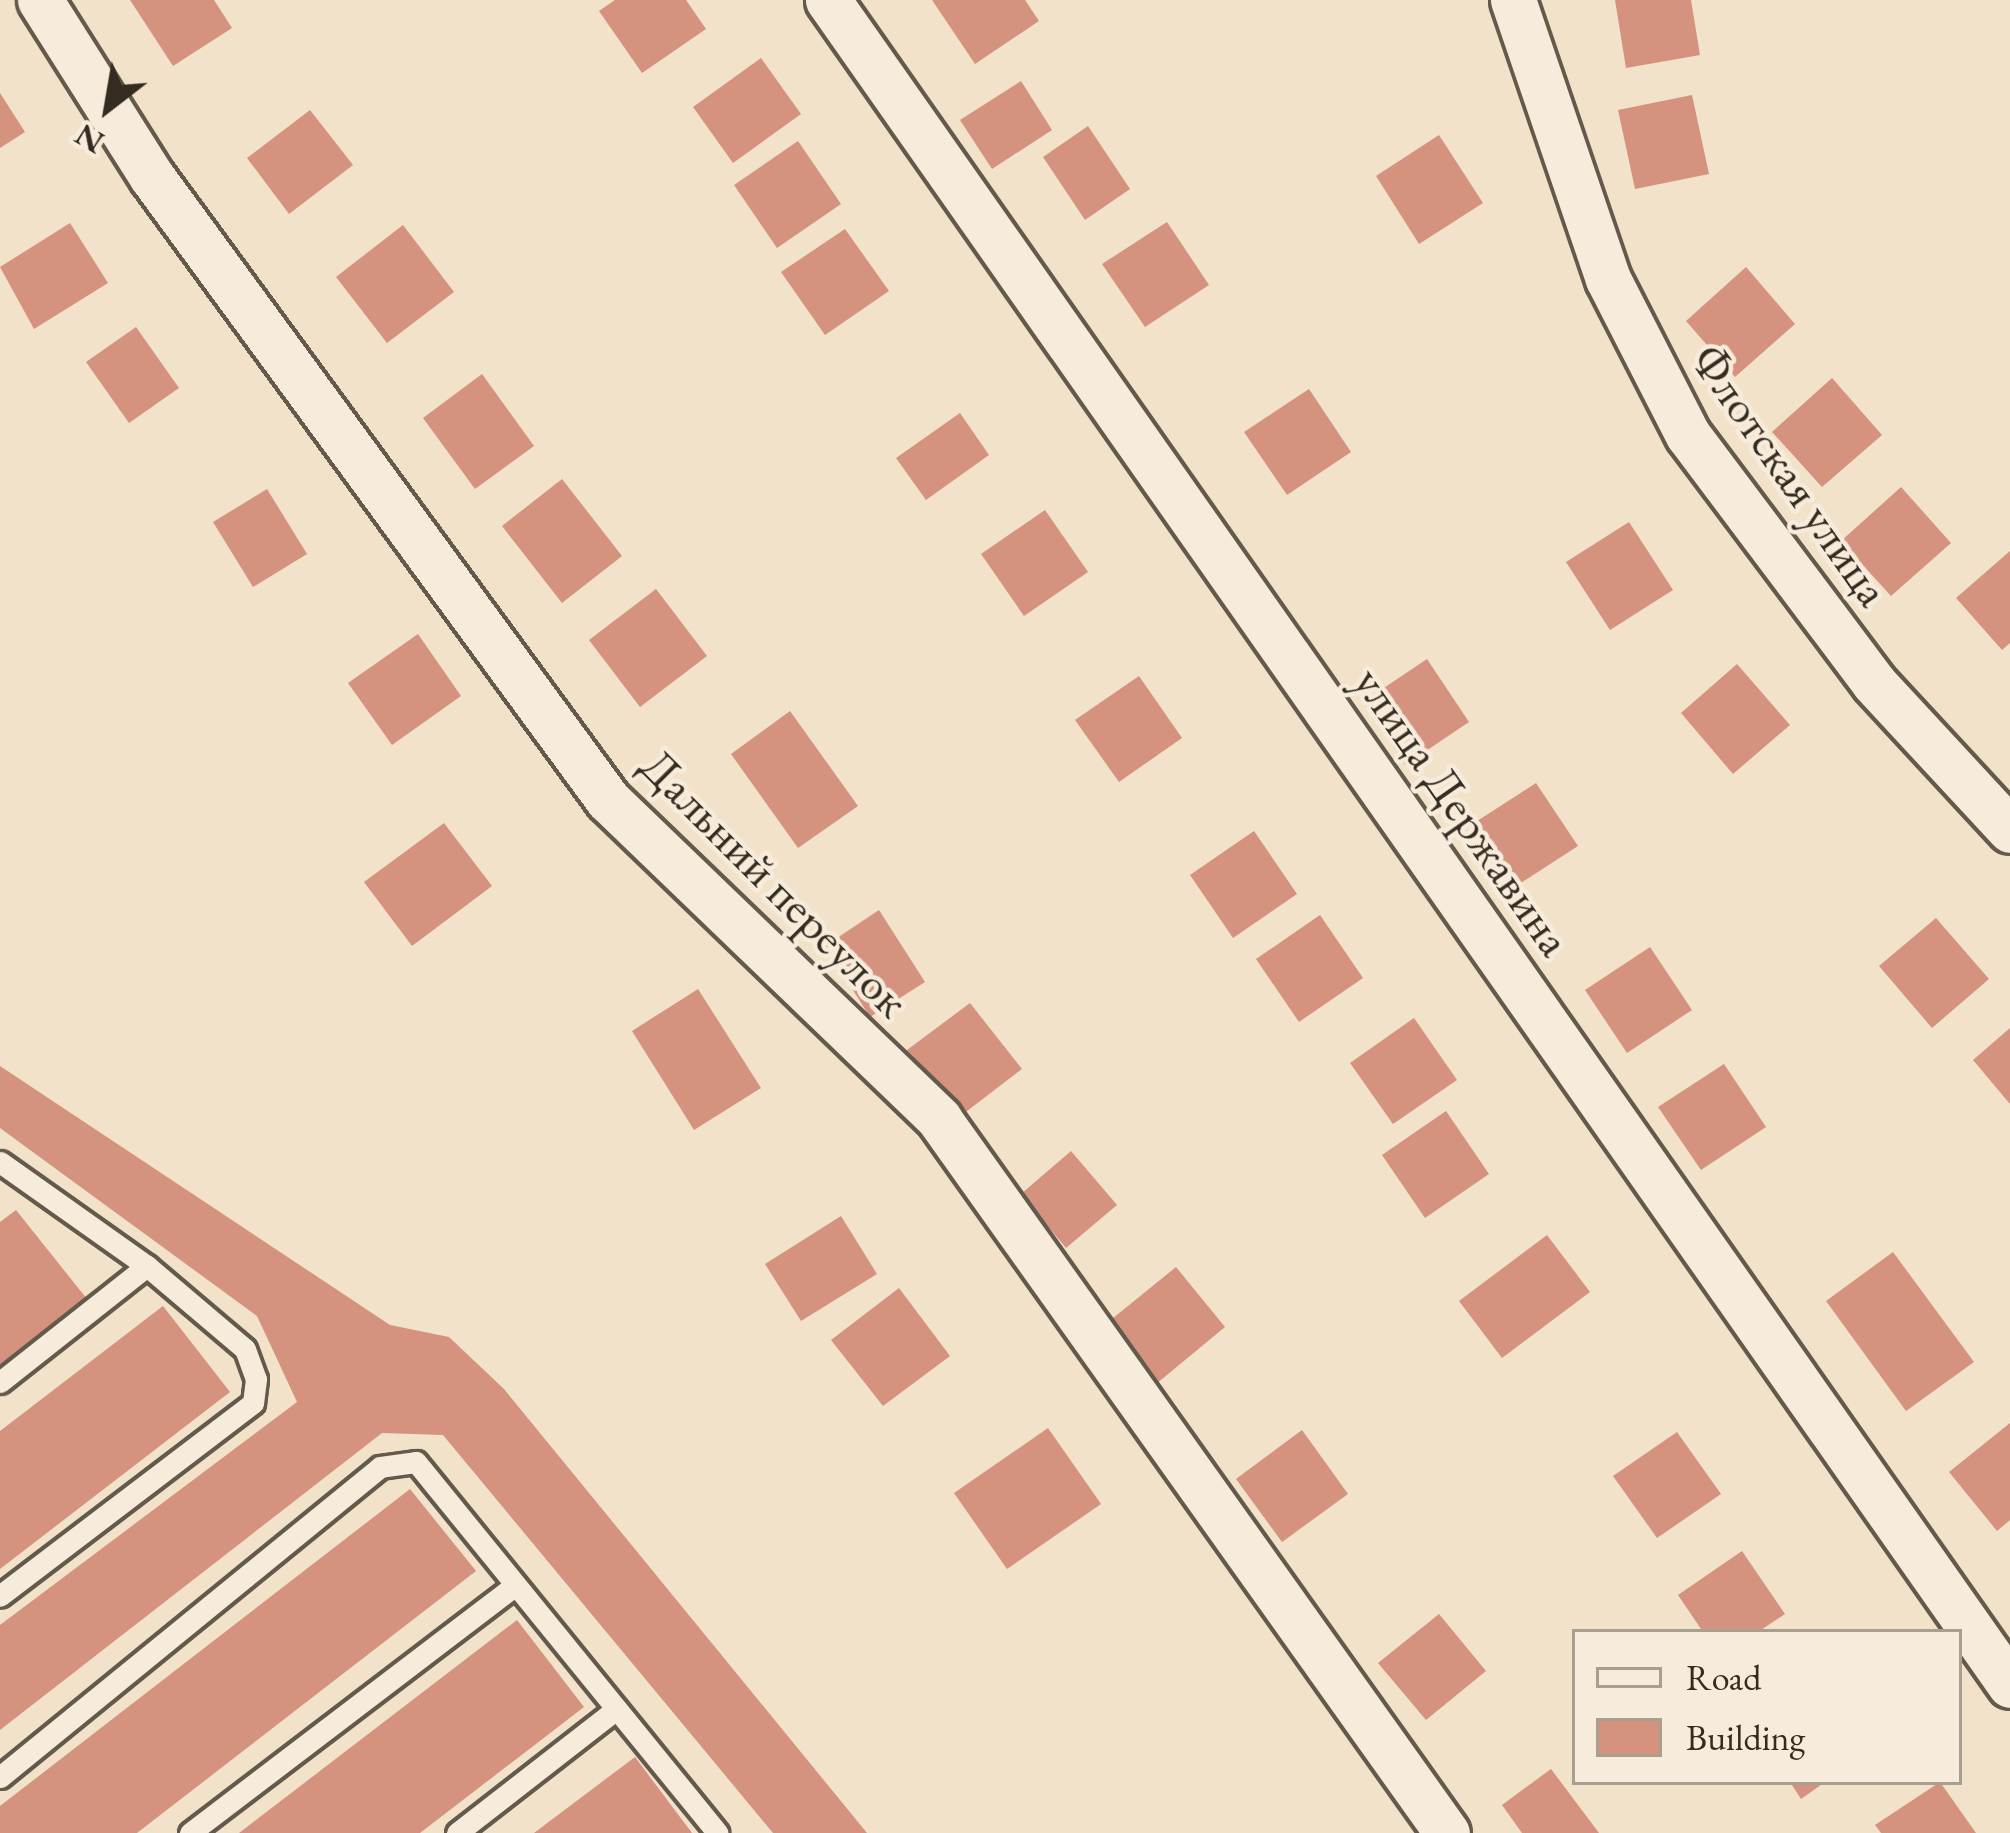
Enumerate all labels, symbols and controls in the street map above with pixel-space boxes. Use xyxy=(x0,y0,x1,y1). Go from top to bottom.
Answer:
north arrow xyxy=(48,48,168,168)
text: N xyxy=(67,114,112,165)
street label: Флотская улица xyxy=(1680,333,1902,617)
street label: улица Державина xyxy=(1342,655,1584,967)
street label: Дальний переулок xyxy=(629,737,921,1029)
legend xyxy=(1572,1629,1962,1785)
text: Road xyxy=(1686,1654,1761,1701)
text: Building xyxy=(1686,1714,1805,1761)

